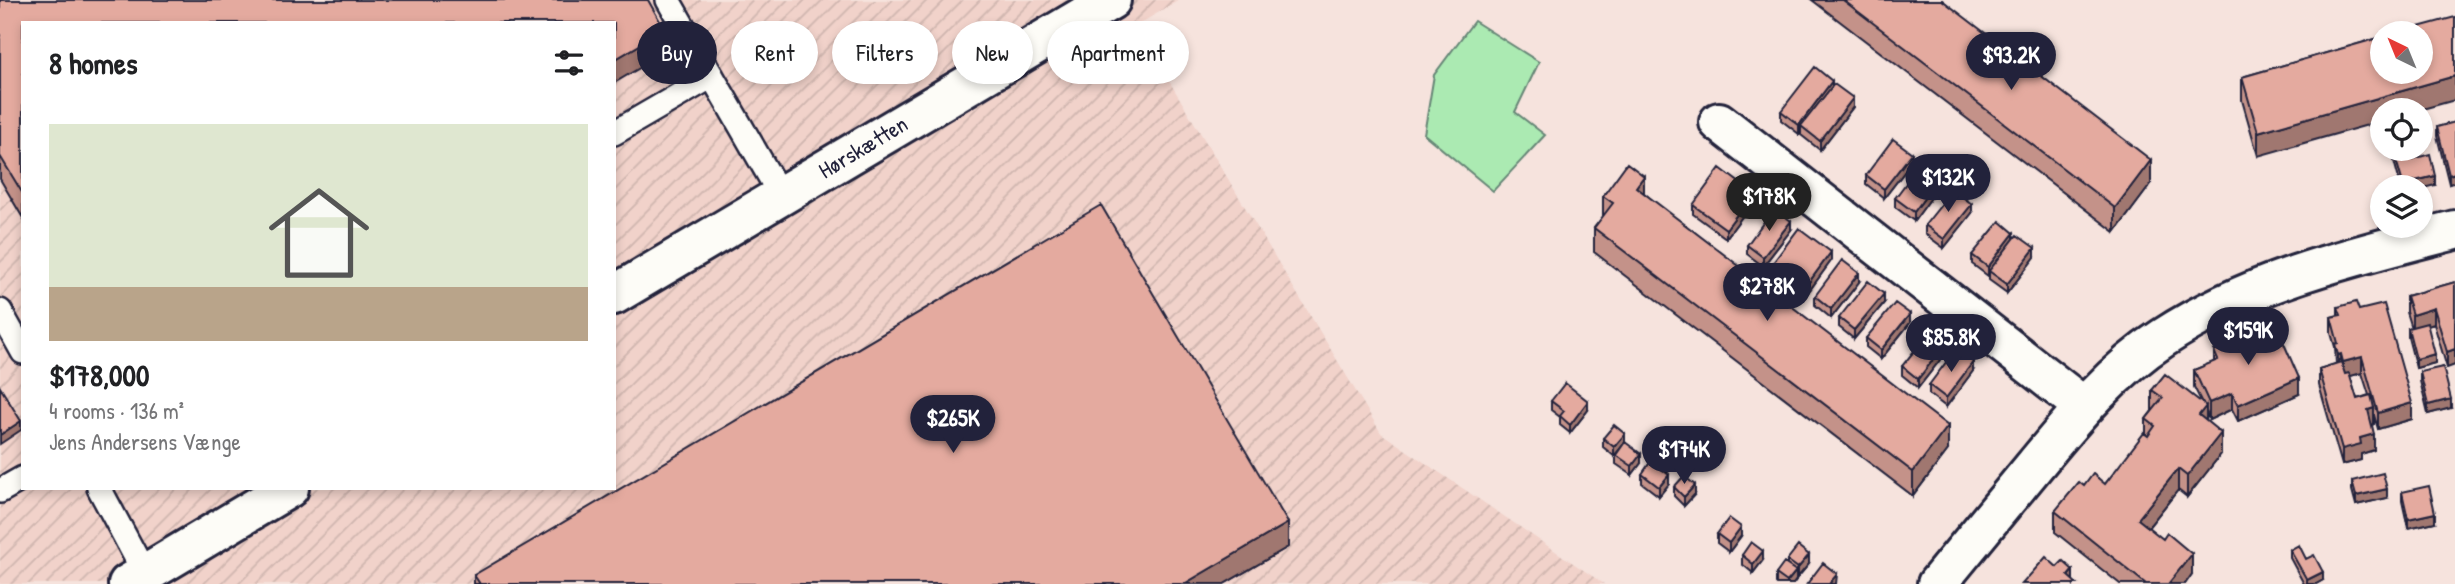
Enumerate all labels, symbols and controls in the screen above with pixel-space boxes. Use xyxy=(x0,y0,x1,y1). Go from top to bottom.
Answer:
chip: Buy xyxy=(637,21,717,84)
chip: Rent xyxy=(731,21,818,84)
chip: Filters xyxy=(832,21,938,84)
chip: New xyxy=(952,21,1033,84)
chip: Apartment xyxy=(1047,21,1189,84)
north arrow xyxy=(2370,21,2432,84)
map controls xyxy=(2370,21,2433,238)
pin: $93.2K xyxy=(1954,32,2068,92)
text: $93.2K xyxy=(1982,39,2040,70)
text: 8 homes xyxy=(49,43,137,83)
icon: filters xyxy=(550,44,588,82)
button: locate xyxy=(2370,98,2433,161)
street label: Hørskætten xyxy=(812,108,913,185)
pin: $132K xyxy=(1899,154,1997,214)
text: $132K xyxy=(1921,161,1975,192)
icon: home xyxy=(256,170,382,296)
pin: $178K xyxy=(1720,174,1818,233)
button: layers xyxy=(2370,175,2433,238)
text: $178K xyxy=(1742,180,1796,211)
pin: $278K xyxy=(1718,264,1816,323)
text: $278K xyxy=(1739,270,1795,301)
pin: $159K xyxy=(2199,308,2297,367)
pin: $85.8K xyxy=(1894,314,2008,374)
text: $159K xyxy=(2223,314,2273,345)
text: $85.8K xyxy=(1922,321,1980,352)
text: $178,000 xyxy=(49,355,149,395)
text: 4 rooms · 136 m² xyxy=(49,395,184,426)
pin: $265K xyxy=(904,396,1002,455)
text: $265K xyxy=(926,402,980,433)
text: Jens Andersens Vænge xyxy=(49,426,241,457)
pin: $174K xyxy=(1635,426,1733,486)
text: $174K xyxy=(1658,433,1710,464)

